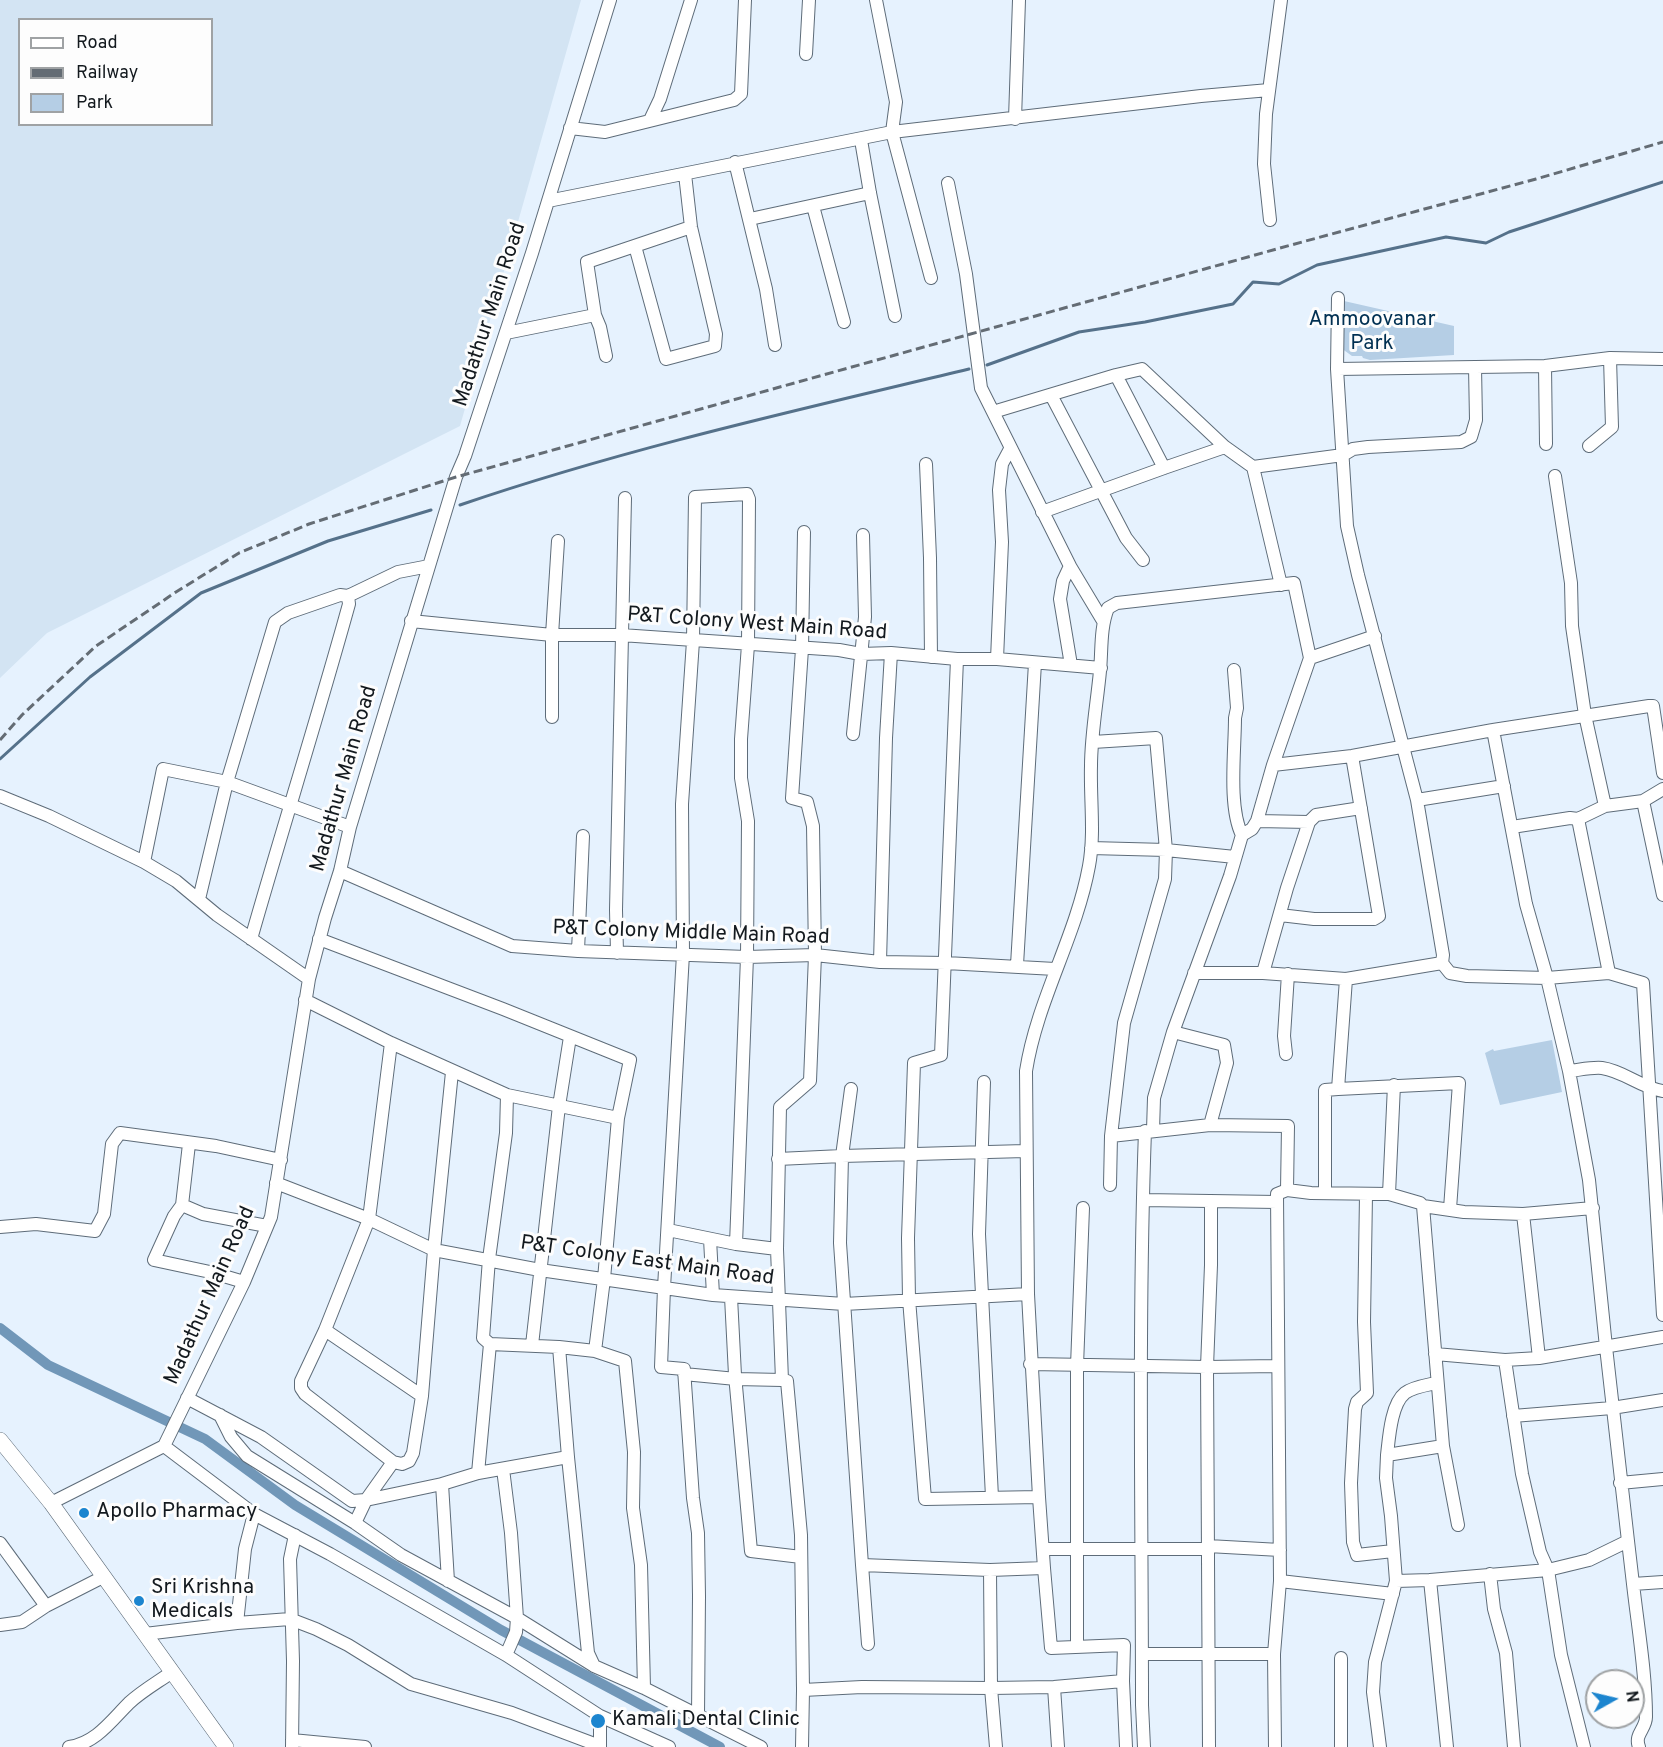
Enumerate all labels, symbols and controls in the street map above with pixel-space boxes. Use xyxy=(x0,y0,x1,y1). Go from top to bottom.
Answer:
legend xyxy=(18,18,213,126)
text: Road xyxy=(76,32,118,55)
text: Railway xyxy=(76,62,138,85)
text: Park xyxy=(76,92,113,115)
street label: Madathur Main Road xyxy=(449,220,533,410)
park label: Ammoovanar Park xyxy=(1308,308,1436,358)
street label: P&T Colony West Main Road xyxy=(626,603,888,647)
street label: Madathur Main Road xyxy=(306,683,384,875)
street label: P&T Colony Middle Main Road xyxy=(552,917,830,951)
street label: Madathur Main Road xyxy=(160,1203,262,1389)
street label: P&T Colony East Main Road xyxy=(519,1232,775,1292)
place label: Apollo Pharmacy xyxy=(96,1500,257,1526)
marker: Apollo Pharmacy xyxy=(77,1506,91,1520)
place label: Sri Krishna Medicals xyxy=(151,1576,254,1626)
marker: Sri Krishna Medicals xyxy=(132,1594,146,1608)
north arrow xyxy=(1585,1669,1645,1729)
text: N xyxy=(1620,1690,1642,1704)
place label: Kamali Dental Clinic xyxy=(612,1708,800,1734)
marker: Kamali Dental Clinic xyxy=(589,1712,607,1730)

